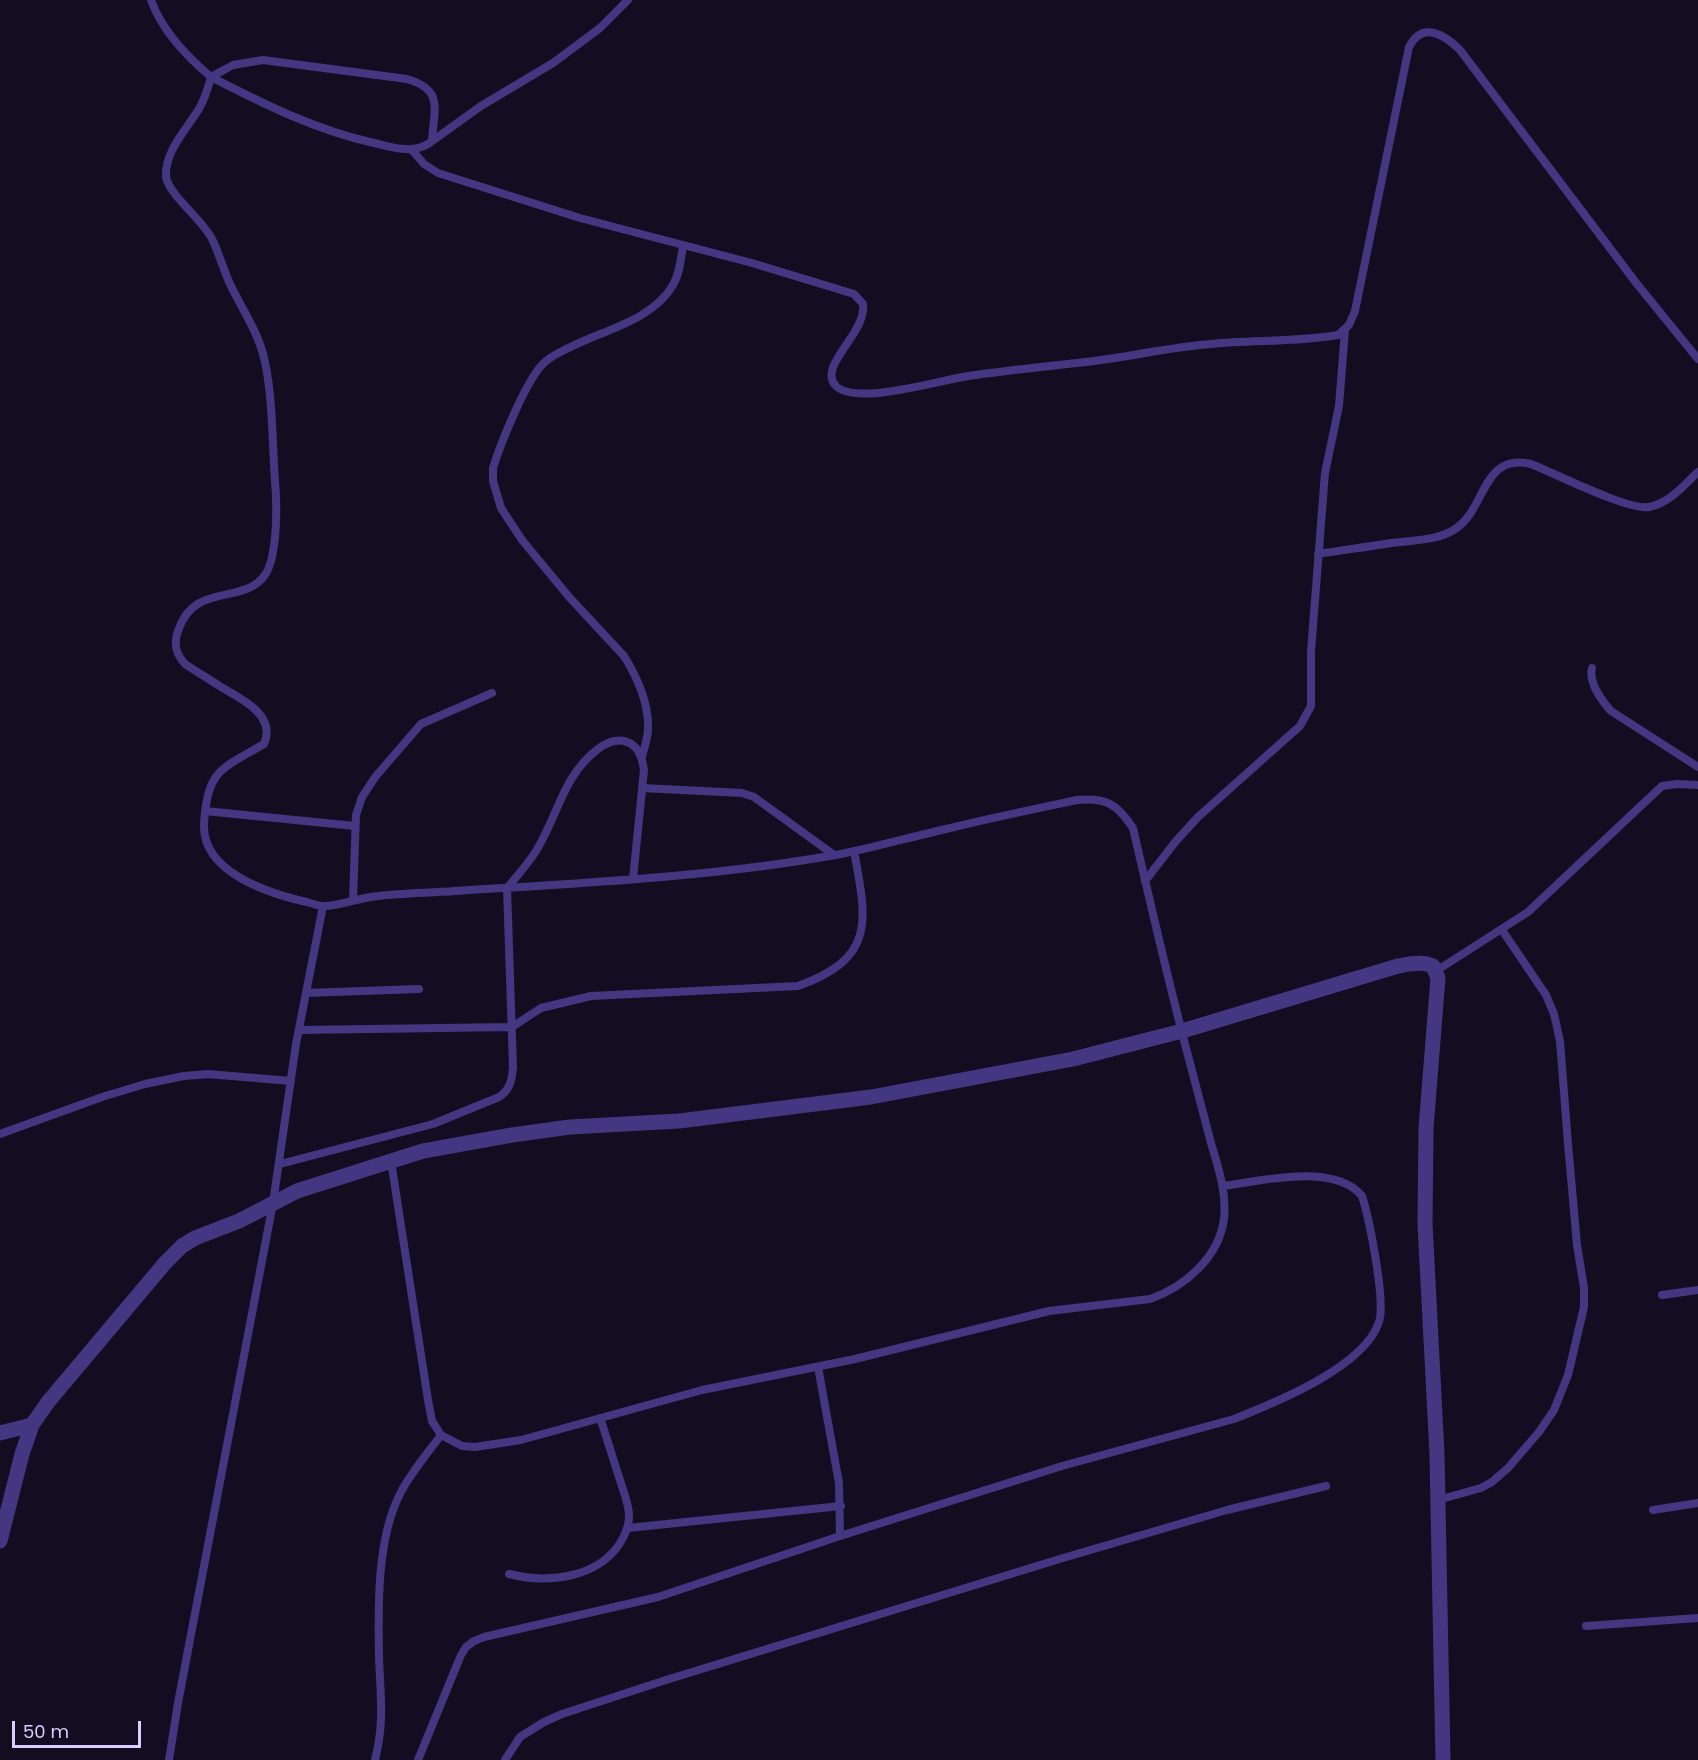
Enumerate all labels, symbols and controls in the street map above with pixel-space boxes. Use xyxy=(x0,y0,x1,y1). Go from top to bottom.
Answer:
scale bar xyxy=(15,1709,144,1747)
text: 50 m xyxy=(23,1719,69,1744)

